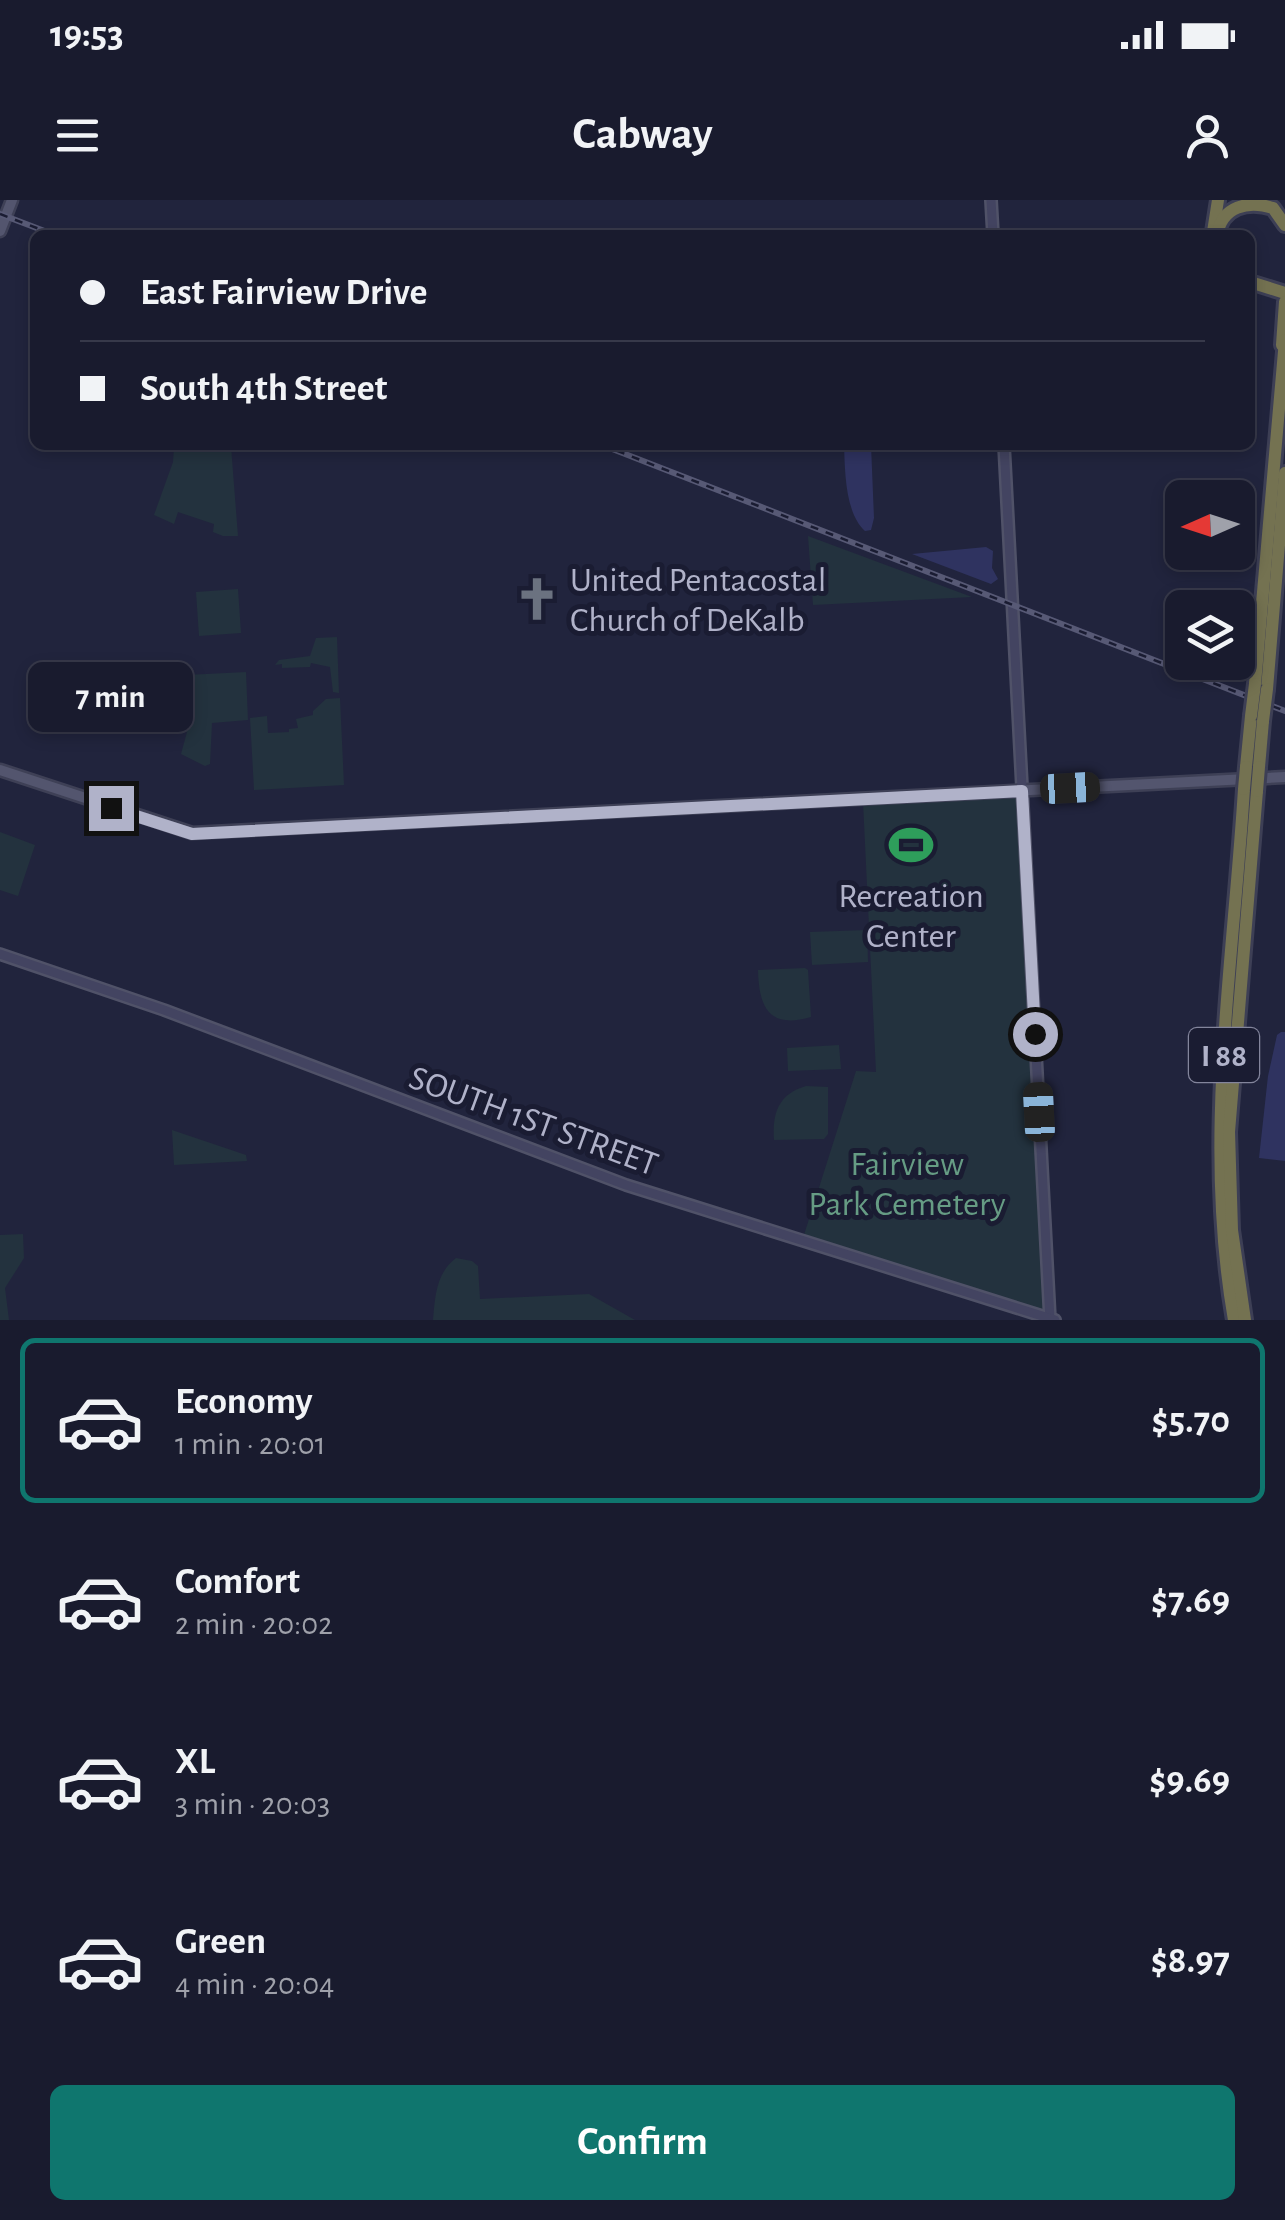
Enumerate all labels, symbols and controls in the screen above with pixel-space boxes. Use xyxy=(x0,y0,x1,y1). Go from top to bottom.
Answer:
text: 19:53 xyxy=(50,16,124,54)
icon: menu xyxy=(50,108,105,163)
icon: person xyxy=(1180,108,1235,163)
text: Cabway xyxy=(572,112,713,157)
text: East Fairview Drive xyxy=(140,274,428,312)
text: South 4th Street xyxy=(140,370,387,408)
north arrow xyxy=(1165,480,1255,570)
map controls xyxy=(1165,480,1255,680)
place label: United Pentacostal Church of DeKalb xyxy=(570,563,826,638)
church icon: United Pentacostal Church of DeKalb xyxy=(513,575,561,623)
button: layers xyxy=(1165,590,1255,680)
callout: 7 min xyxy=(28,663,194,733)
text: 7 min xyxy=(76,681,145,713)
car xyxy=(1039,771,1101,805)
route end xyxy=(89,786,134,831)
sports icon: Recreation Center xyxy=(887,821,935,869)
place label: Recreation Center xyxy=(838,879,984,954)
route start xyxy=(1013,1012,1058,1057)
road number: I 88 xyxy=(1189,1028,1259,1082)
street label: SOUTH 1ST STREET xyxy=(404,1060,663,1183)
car xyxy=(1022,1081,1056,1143)
park label: Fairview Park Cemetery xyxy=(808,1147,1006,1222)
icon: car xyxy=(55,1376,145,1466)
text: Economy xyxy=(175,1383,313,1421)
text: $5.70 xyxy=(1152,1402,1230,1440)
text: 1 min · 20:01 xyxy=(175,1428,326,1460)
icon: car xyxy=(55,1556,145,1646)
text: Comfort xyxy=(175,1563,300,1601)
text: $7.69 xyxy=(1151,1582,1230,1620)
text: 2 min · 20:02 xyxy=(175,1608,333,1640)
icon: car xyxy=(55,1736,145,1826)
text: XL xyxy=(175,1743,215,1781)
text: $9.69 xyxy=(1149,1762,1230,1800)
text: 3 min · 20:03 xyxy=(175,1788,330,1820)
icon: car xyxy=(55,1916,145,2006)
text: Green xyxy=(175,1923,266,1961)
text: $8.97 xyxy=(1151,1942,1230,1980)
text: 4 min · 20:04 xyxy=(175,1968,335,2000)
button: Confirm xyxy=(50,2085,1235,2200)

